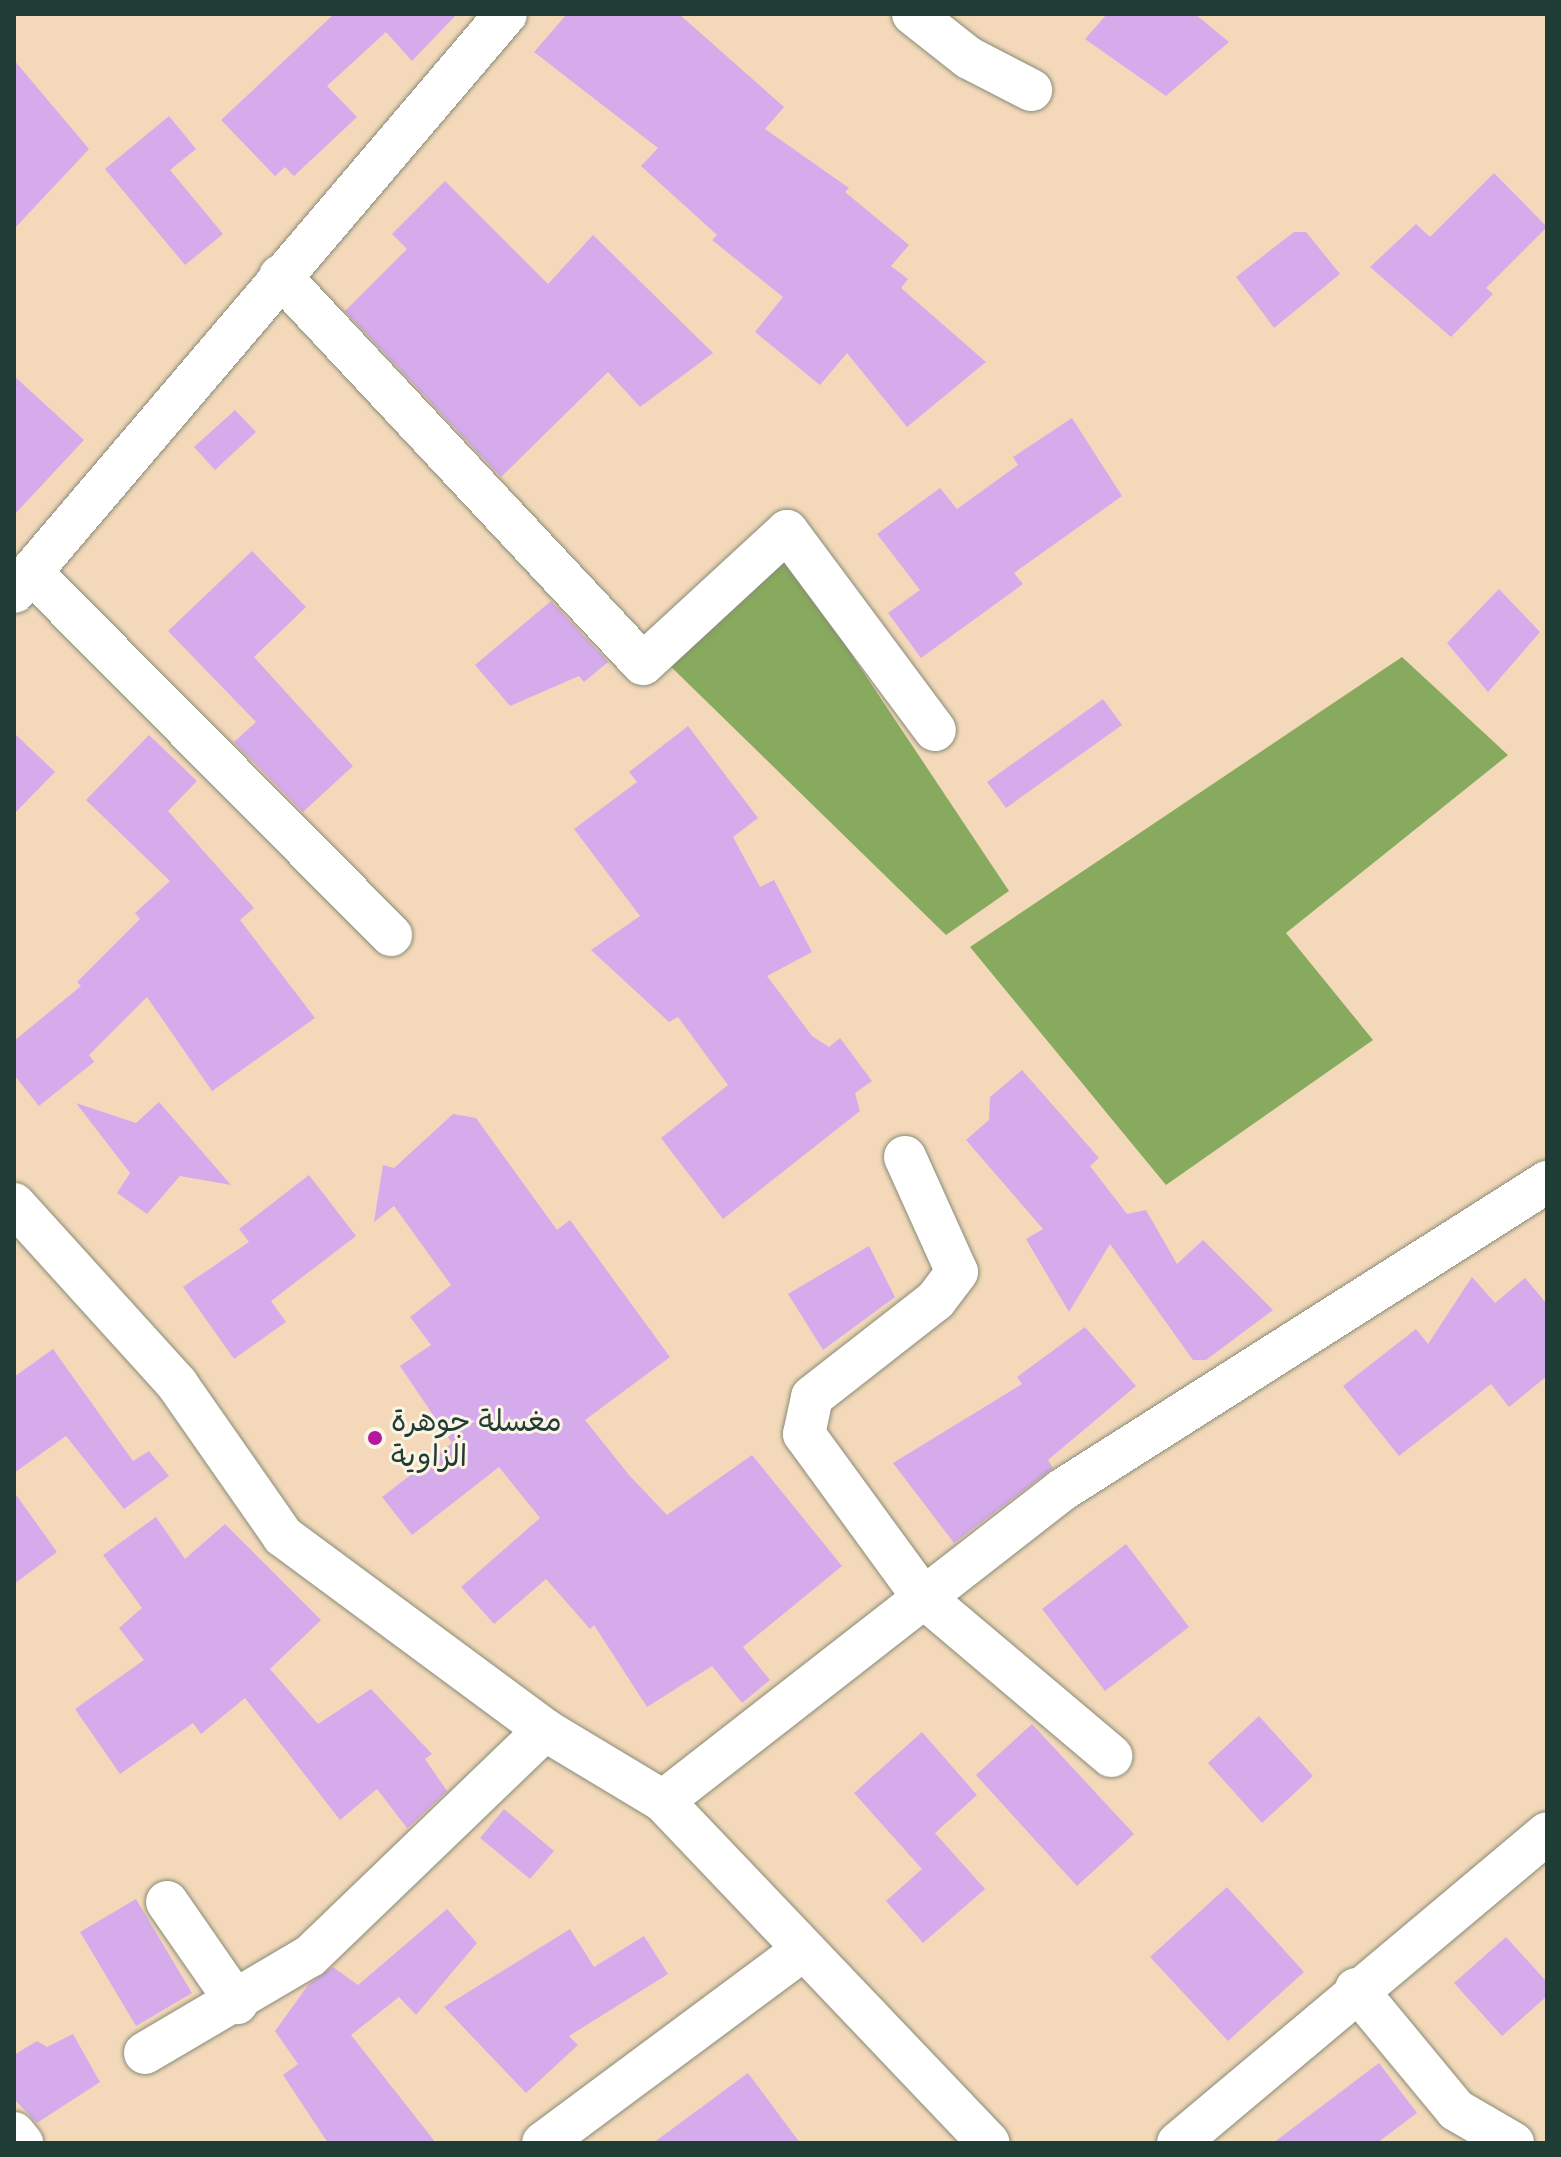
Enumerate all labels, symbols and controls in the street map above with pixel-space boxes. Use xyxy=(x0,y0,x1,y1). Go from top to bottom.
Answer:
place label: مغسلة جوهرة الزاوية xyxy=(391,1403,562,1474)
marker: مغسلة جوهرة الزاوية xyxy=(366,1429,384,1447)

